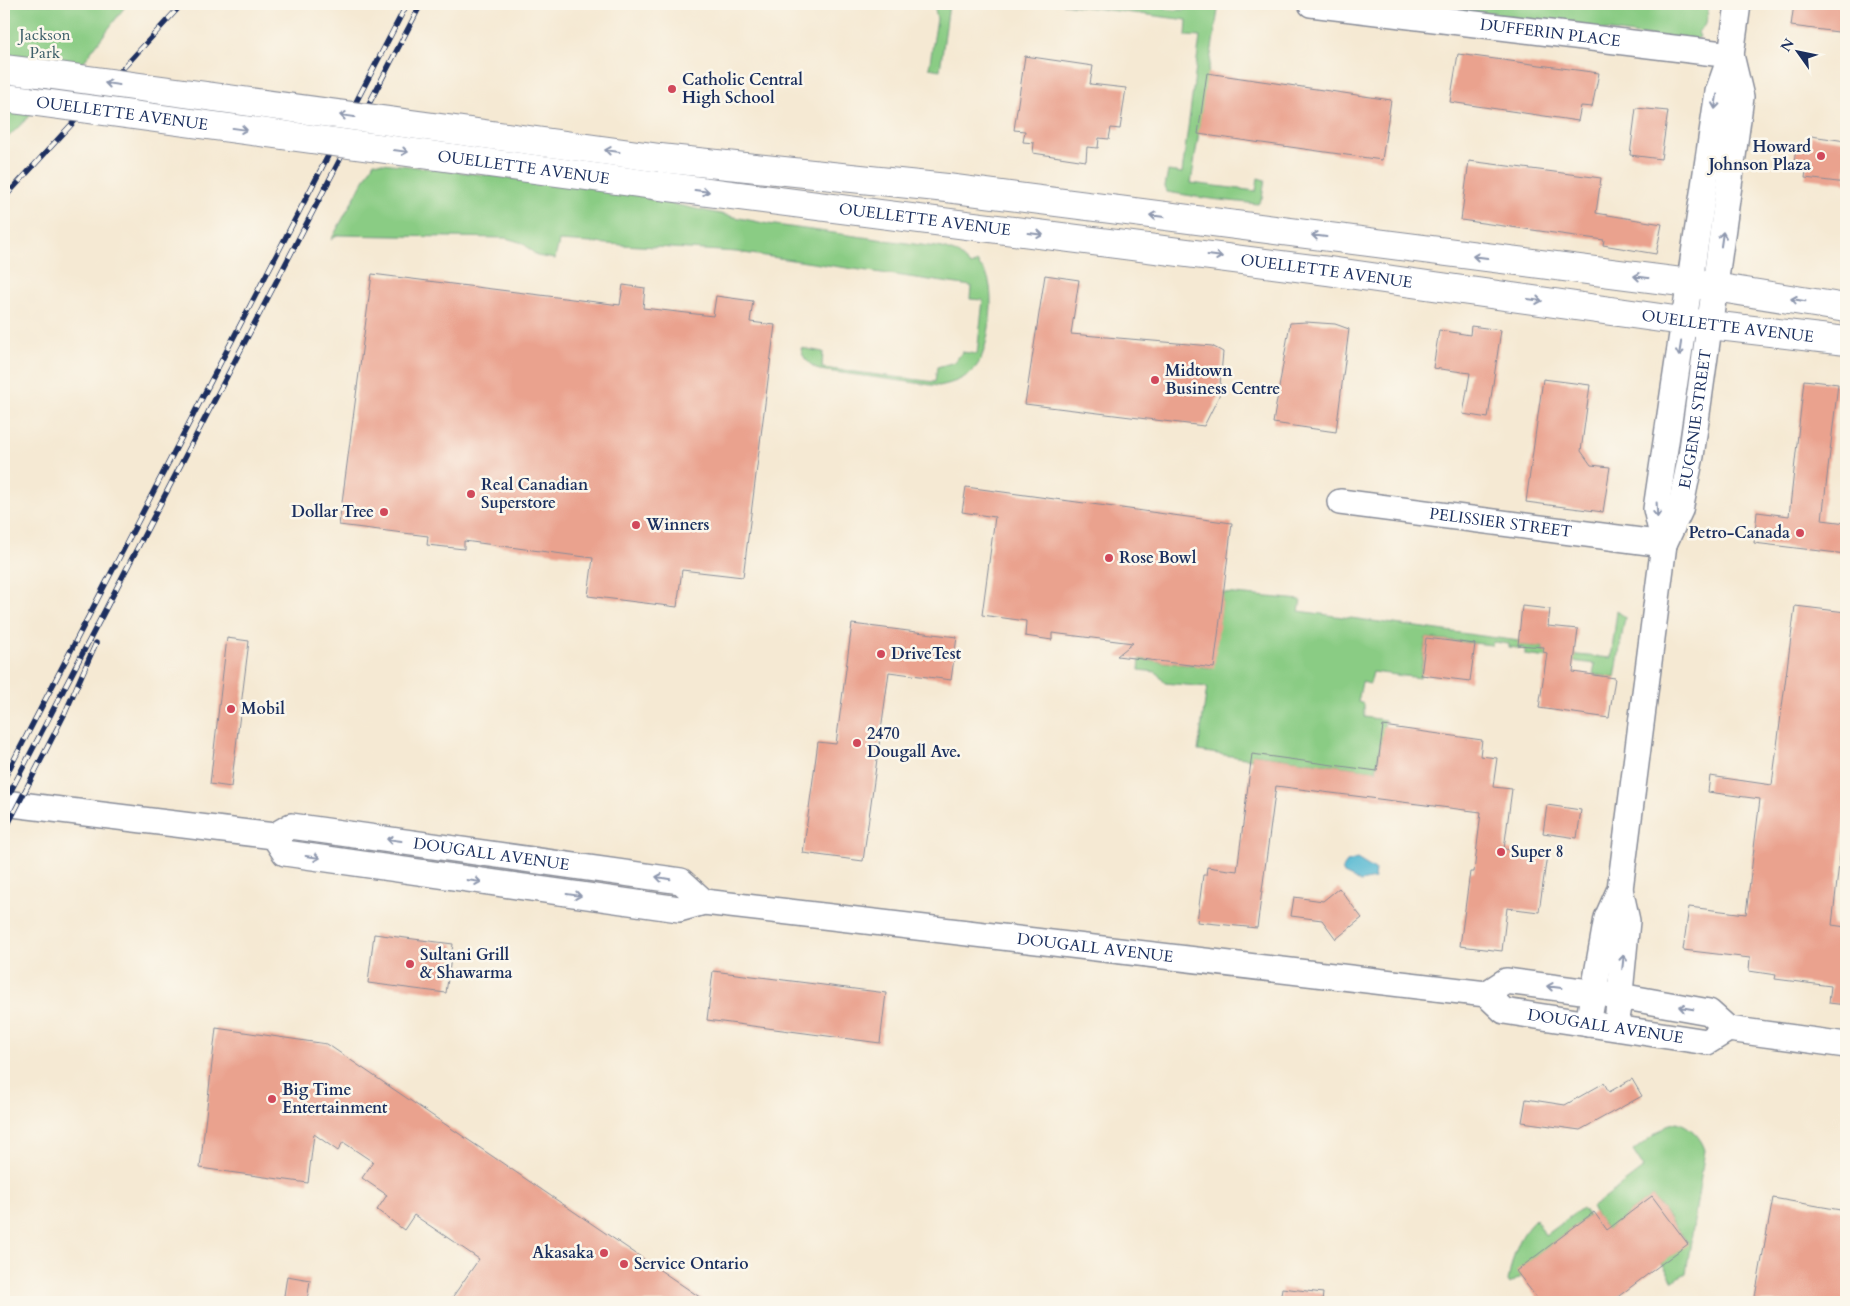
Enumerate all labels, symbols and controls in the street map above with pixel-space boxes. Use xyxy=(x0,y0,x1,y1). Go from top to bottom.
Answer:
street label: DUFFERIN PLACE xyxy=(1479,14,1622,53)
park label: Jackson Park xyxy=(17,24,71,64)
north arrow xyxy=(1772,28,1822,78)
text: N xyxy=(1776,35,1799,55)
place label: Catholic Central High School xyxy=(682,69,803,109)
one-way arrow xyxy=(104,79,120,89)
marker: Catholic Central High School xyxy=(666,83,678,95)
street label: OUELLETTE AVENUE xyxy=(35,91,210,136)
one-way arrow xyxy=(1711,93,1721,109)
one-way arrow xyxy=(339,110,355,120)
one-way arrow xyxy=(231,124,247,134)
place label: Howard Johnson Plaza xyxy=(1707,136,1811,176)
street label: OUELLETTE AVENUE xyxy=(436,145,611,190)
one-way arrow xyxy=(392,146,408,156)
one-way arrow xyxy=(604,146,620,156)
marker: Howard Johnson Plaza xyxy=(1815,150,1827,162)
one-way arrow xyxy=(693,186,709,196)
street label: OUELLETTE AVENUE xyxy=(837,198,1012,242)
one-way arrow xyxy=(1150,210,1166,220)
one-way arrow xyxy=(1028,229,1044,239)
one-way arrow xyxy=(1311,231,1327,241)
one-way arrow xyxy=(1717,232,1727,248)
street label: OUELLETTE AVENUE xyxy=(1239,249,1414,294)
one-way arrow xyxy=(1207,252,1223,262)
one-way arrow xyxy=(1472,252,1488,262)
one-way arrow xyxy=(1633,272,1649,282)
one-way arrow xyxy=(1527,295,1543,305)
one-way arrow xyxy=(1790,295,1806,305)
street label: OUELLETTE AVENUE xyxy=(1640,304,1815,348)
one-way arrow xyxy=(1675,341,1685,357)
street label: EUGENIE STREET xyxy=(1674,347,1717,491)
place label: Midtown Business Centre xyxy=(1165,360,1280,400)
marker: Midtown Business Centre xyxy=(1149,374,1161,386)
place label: Real Canadian Superstore xyxy=(481,474,589,514)
marker: Real Canadian Superstore xyxy=(465,488,477,500)
place label: Dollar Tree xyxy=(291,501,374,523)
one-way arrow xyxy=(1653,501,1662,517)
street label: PELISSIER STREET xyxy=(1428,503,1574,543)
marker: Dollar Tree xyxy=(378,506,390,518)
place label: Winners xyxy=(645,514,710,536)
marker: Winners xyxy=(630,519,642,531)
place label: Petro-Canada xyxy=(1689,522,1790,544)
marker: Petro-Canada xyxy=(1794,527,1806,539)
place label: Rose Bowl xyxy=(1119,547,1197,569)
marker: Rose Bowl xyxy=(1103,552,1115,564)
place label: DriveTest xyxy=(891,643,962,665)
marker: DriveTest xyxy=(875,648,887,660)
place label: Mobil xyxy=(241,698,285,720)
marker: Mobil xyxy=(225,703,237,715)
place label: 2470 Dougall Ave. xyxy=(867,723,961,763)
marker: 2470 Dougall Ave. xyxy=(851,737,863,749)
street label: DOUGALL AVENUE xyxy=(412,832,571,876)
one-way arrow xyxy=(387,835,403,845)
place label: Super 8 xyxy=(1511,841,1564,863)
marker: Super 8 xyxy=(1495,846,1507,858)
one-way arrow xyxy=(305,852,321,862)
one-way arrow xyxy=(655,873,671,883)
one-way arrow xyxy=(465,876,481,886)
one-way arrow xyxy=(566,890,582,900)
street label: DOUGALL AVENUE xyxy=(1016,928,1175,968)
place label: Sultani Grill & Shawarma xyxy=(420,944,513,984)
one-way arrow xyxy=(1618,954,1628,970)
marker: Sultani Grill & Shawarma xyxy=(404,958,416,970)
one-way arrow xyxy=(1546,982,1562,992)
one-way arrow xyxy=(1678,1002,1694,1012)
street label: DOUGALL AVENUE xyxy=(1526,1004,1685,1049)
place label: Big Time Entertainment xyxy=(282,1079,388,1119)
marker: Big Time Entertainment xyxy=(266,1093,278,1105)
place label: Akasaka xyxy=(532,1242,594,1264)
marker: Akasaka xyxy=(598,1247,610,1259)
place label: Service Ontario xyxy=(634,1253,748,1275)
marker: Service Ontario xyxy=(618,1258,630,1270)

